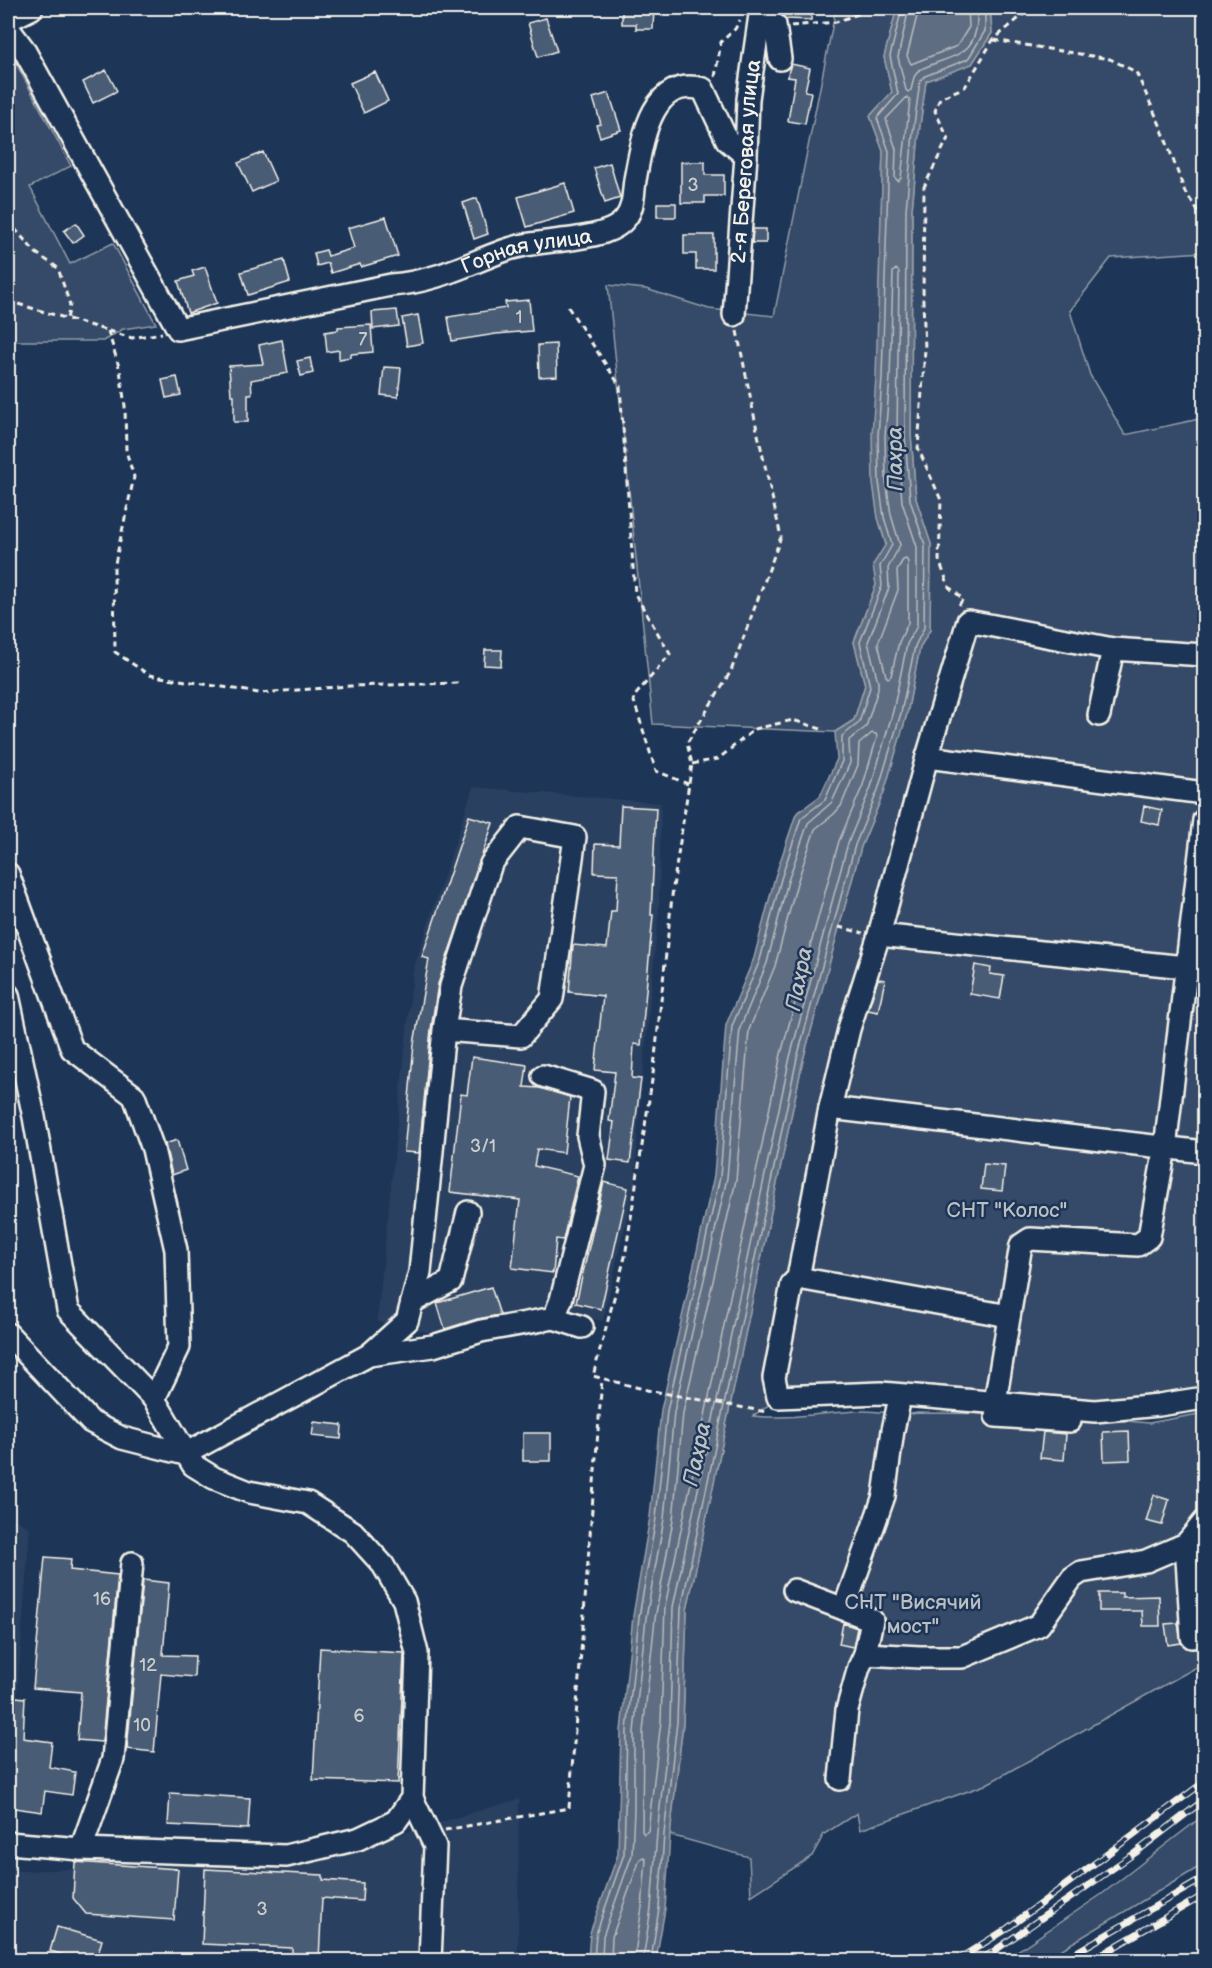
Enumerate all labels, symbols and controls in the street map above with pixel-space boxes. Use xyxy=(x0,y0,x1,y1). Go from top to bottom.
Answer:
street label: 2-я Береговая улица xyxy=(726,57,767,265)
house number: 3 xyxy=(687,175,699,196)
street label: Горная улица xyxy=(458,224,594,279)
house number: 1 xyxy=(516,307,522,328)
house number: 7 xyxy=(359,329,368,350)
water label: Пахра xyxy=(881,426,910,492)
water label: Пахра xyxy=(780,945,819,1014)
house number: 3/1 xyxy=(470,1136,496,1157)
park label: СНТ "Колос" xyxy=(947,1198,1067,1223)
water label: Пахра xyxy=(678,1420,717,1489)
house number: 16 xyxy=(93,1589,111,1610)
park label: СНТ "Висячий мост" xyxy=(844,1590,982,1639)
house number: 12 xyxy=(139,1655,157,1676)
house number: 6 xyxy=(354,1706,365,1727)
house number: 10 xyxy=(133,1715,151,1736)
house number: 3 xyxy=(256,1899,268,1920)

